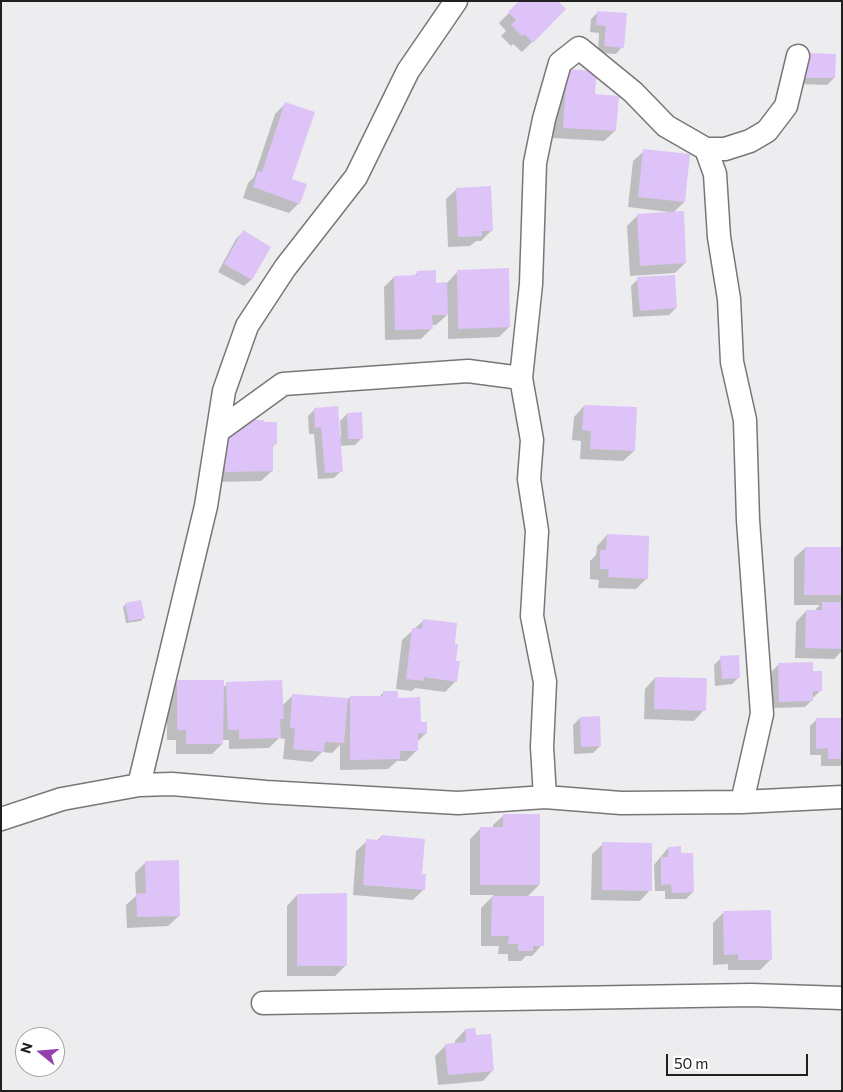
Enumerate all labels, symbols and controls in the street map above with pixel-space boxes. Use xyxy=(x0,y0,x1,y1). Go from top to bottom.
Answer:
north arrow xyxy=(15,1027,65,1077)
text: N xyxy=(16,1040,36,1055)
scale bar xyxy=(668,1044,810,1076)
text: 50 m xyxy=(674,1054,708,1072)

